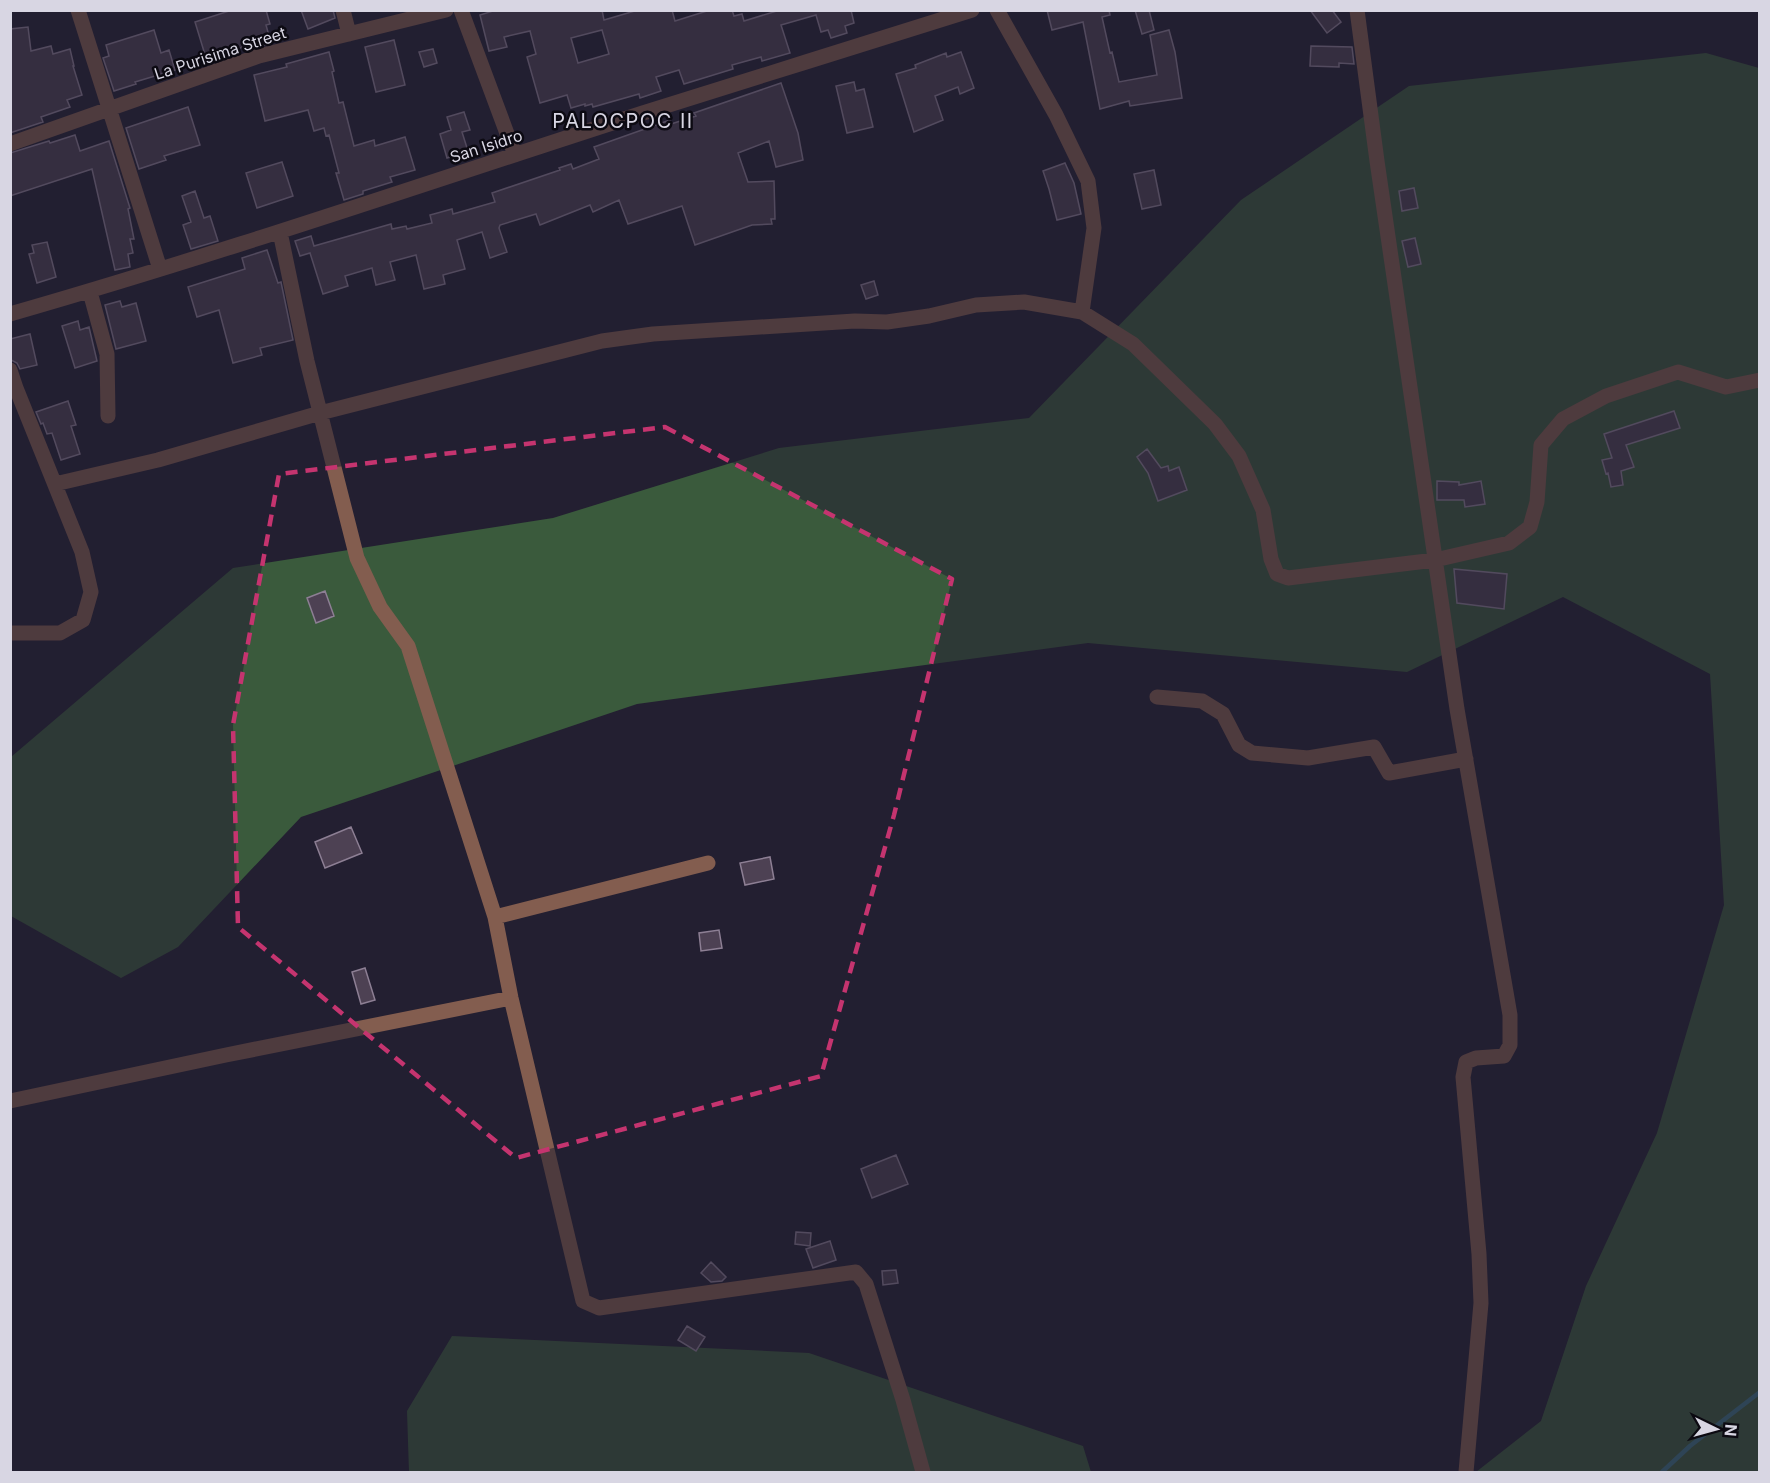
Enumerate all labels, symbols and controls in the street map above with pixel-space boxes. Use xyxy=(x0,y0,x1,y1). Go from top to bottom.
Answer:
street label: La Purisima Street xyxy=(152,22,288,84)
district label: PALOCPOC II xyxy=(552,109,694,133)
street label: San Isidro xyxy=(447,125,525,167)
north arrow xyxy=(1686,1399,1746,1459)
text: N xyxy=(1720,1423,1741,1437)

